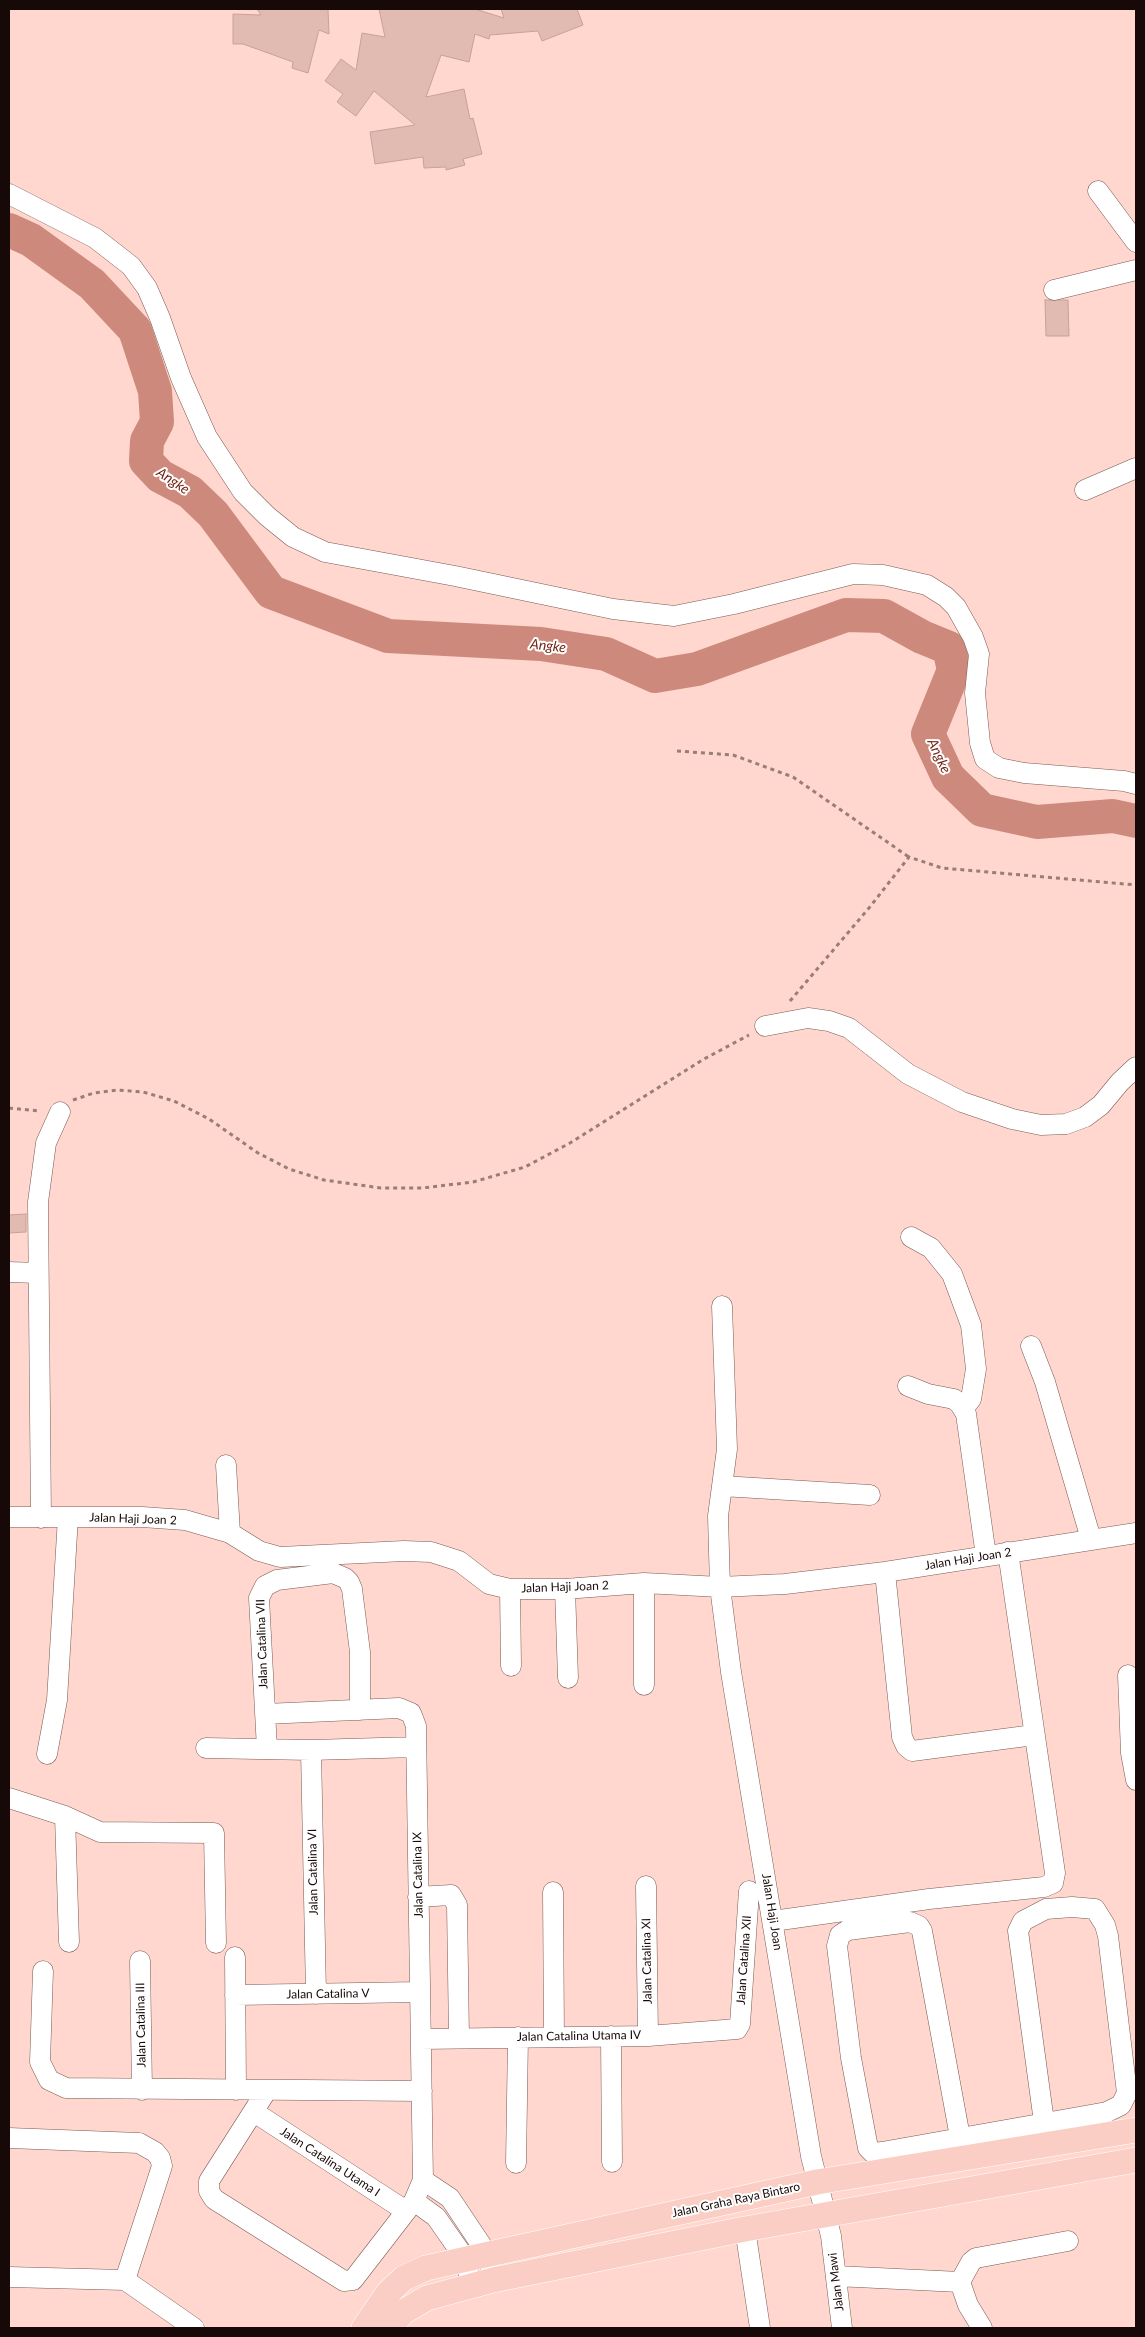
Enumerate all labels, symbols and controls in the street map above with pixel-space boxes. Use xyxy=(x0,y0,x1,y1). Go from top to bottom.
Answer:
water label: Angke xyxy=(153,464,193,498)
water label: Angke xyxy=(529,636,567,656)
water label: Angke xyxy=(924,736,954,776)
street label: Jalan Haji Joan 2 xyxy=(89,1510,177,1528)
street label: Jalan Haji Joan 2 xyxy=(924,1545,1012,1573)
street label: Jalan Haji Joan 2 xyxy=(521,1578,609,1596)
street label: Jalan Catalina VII xyxy=(253,1599,271,1689)
street label: Jalan Catalina VI xyxy=(305,1829,321,1915)
street label: Jalan Catalina IX xyxy=(410,1832,426,1918)
street label: Jalan Haji Joan xyxy=(759,1873,785,1951)
street label: Jalan Catalina XII xyxy=(734,1915,754,2005)
street label: Jalan Catalina XI xyxy=(639,1918,655,2004)
street label: Jalan Catalina III xyxy=(133,1982,149,2068)
street label: Jalan Catalina V xyxy=(286,1986,370,2002)
street label: Jalan Catalina Utama IV xyxy=(517,2028,641,2044)
street label: Jalan Catalina Utama I xyxy=(277,2124,383,2200)
street label: Jalan Graha Raya Bintaro xyxy=(671,2179,801,2221)
street label: Jalan Mawi xyxy=(825,2252,847,2312)

